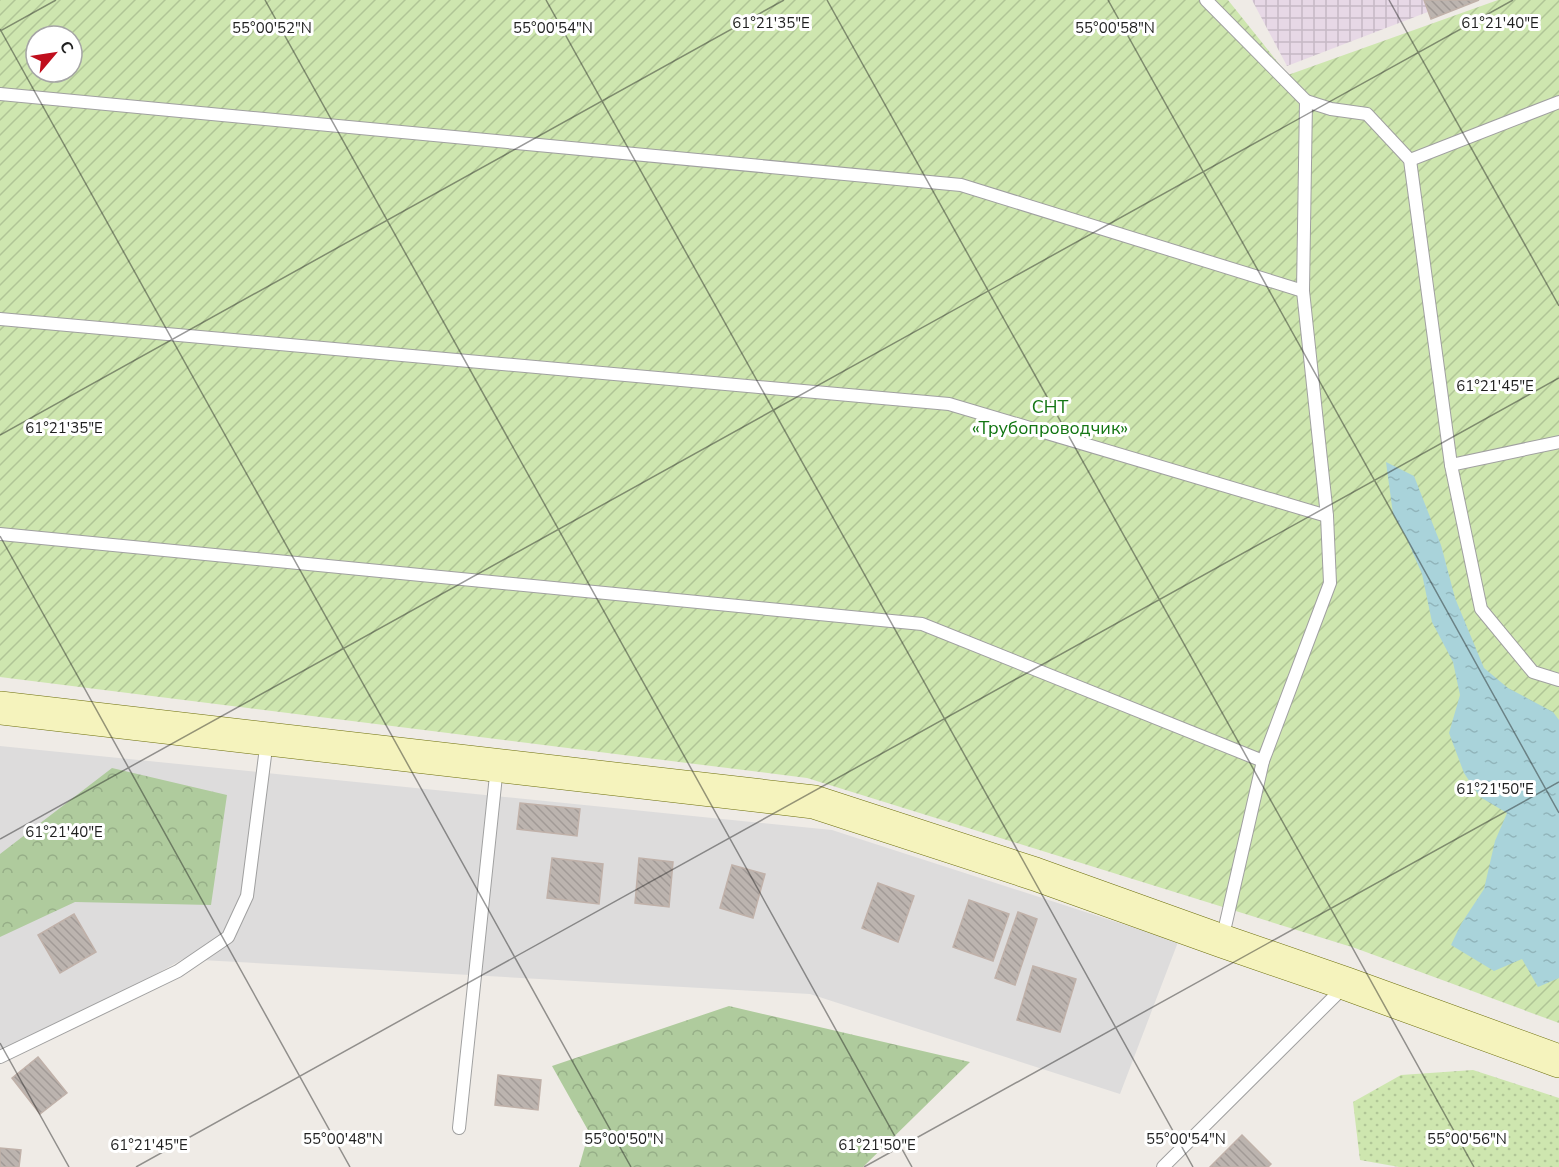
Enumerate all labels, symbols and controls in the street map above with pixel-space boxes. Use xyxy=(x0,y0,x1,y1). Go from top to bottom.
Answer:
text: 61°21'35"E xyxy=(732,13,810,33)
text: 61°21'40"E xyxy=(1461,13,1539,33)
text: 55°00'52"N xyxy=(232,18,312,38)
text: 55°00'54"N xyxy=(513,18,593,38)
text: 55°00'58"N xyxy=(1075,18,1155,38)
north arrow xyxy=(24,24,84,84)
text: С xyxy=(54,37,79,57)
text: 61°21'45"E xyxy=(1456,376,1534,396)
park label: СНТ «Трубопроводчик» xyxy=(972,395,1128,440)
text: 61°21'35"E xyxy=(25,418,103,438)
text: 61°21'50"E xyxy=(1456,779,1534,799)
text: 61°21'40"E xyxy=(25,822,103,842)
text: 55°00'48"N xyxy=(303,1129,383,1149)
text: 55°00'50"N xyxy=(584,1129,664,1149)
text: 55°00'54"N xyxy=(1146,1129,1226,1149)
text: 55°00'56"N xyxy=(1427,1129,1507,1149)
text: 61°21'45"E xyxy=(110,1135,188,1155)
text: 61°21'50"E xyxy=(838,1135,916,1155)

